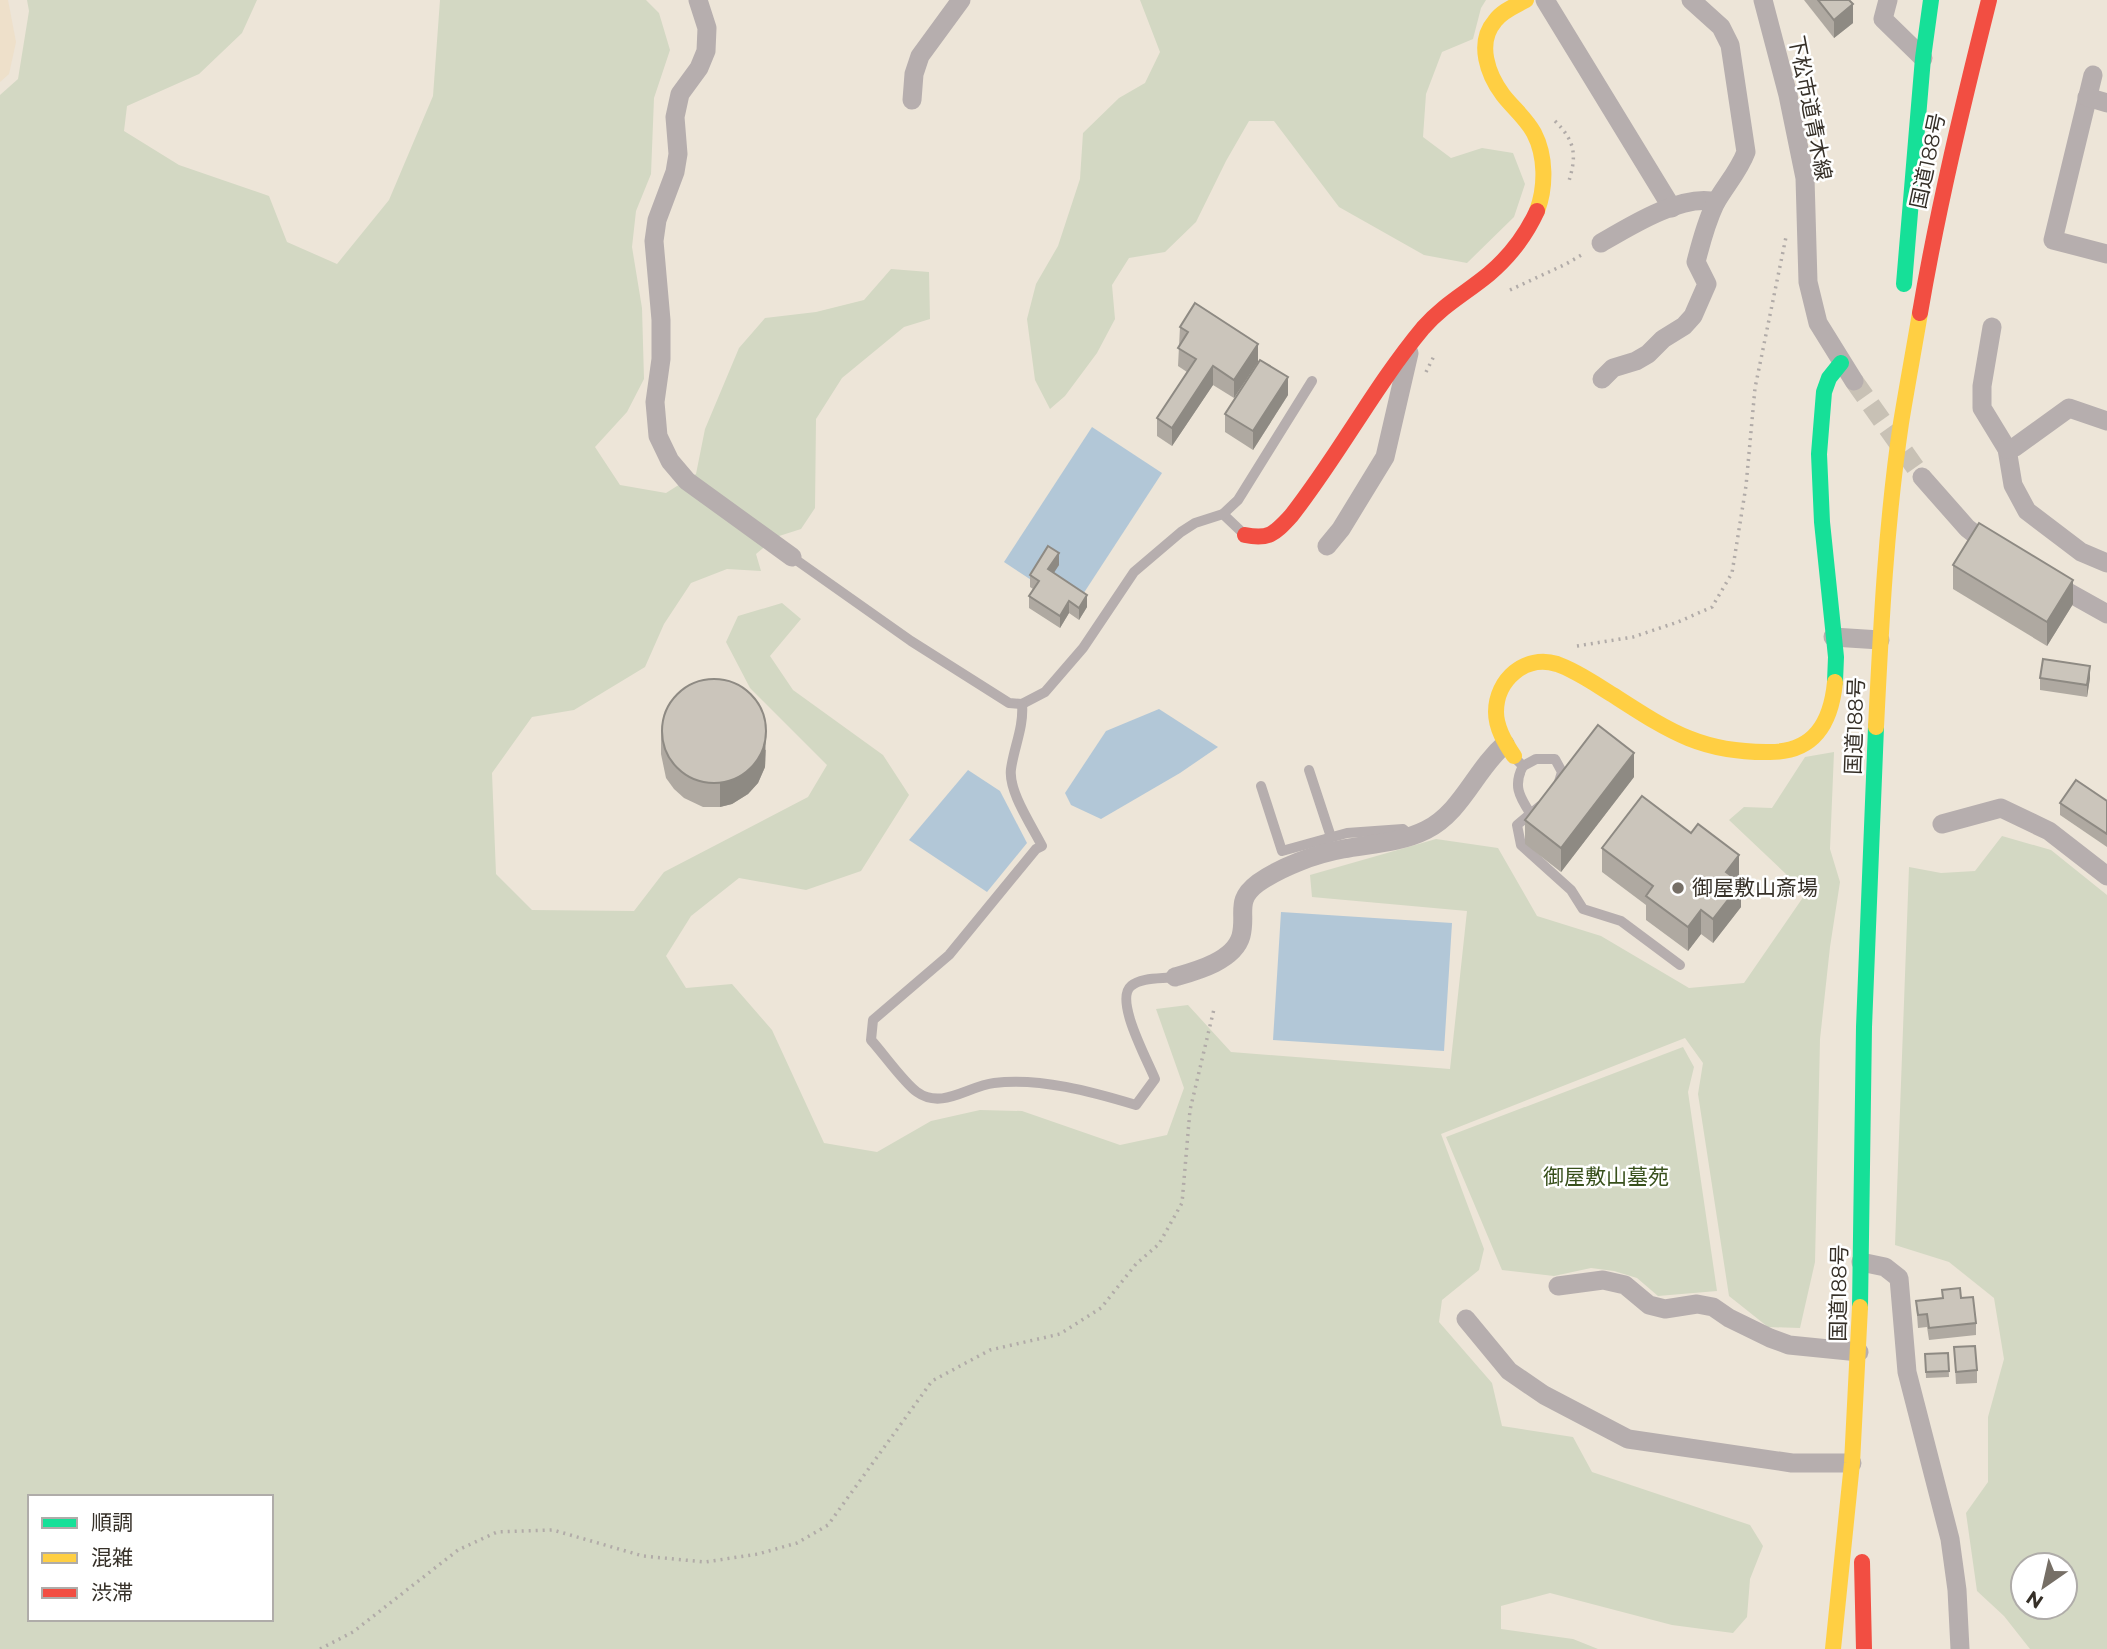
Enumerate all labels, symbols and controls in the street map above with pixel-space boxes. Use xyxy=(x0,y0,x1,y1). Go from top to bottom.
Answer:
street label: 下松市道青木線 xyxy=(1784,33,1837,182)
street label: 国道188号 xyxy=(1905,111,1950,211)
street label: 国道188号 xyxy=(1840,677,1869,775)
place label: 御屋敷山斎場 xyxy=(1692,875,1818,900)
marker: 御屋敷山斎場 xyxy=(1670,880,1686,896)
park label: 御屋敷山墓苑 xyxy=(1543,1164,1669,1189)
street label: 国道188号 xyxy=(1825,1244,1852,1342)
legend xyxy=(28,1495,273,1621)
text: 順調 xyxy=(91,1510,133,1535)
text: 混雑 xyxy=(91,1545,133,1570)
north arrow xyxy=(2009,1551,2079,1621)
text: 渋滞 xyxy=(91,1580,133,1605)
text: N xyxy=(2022,1586,2048,1614)

